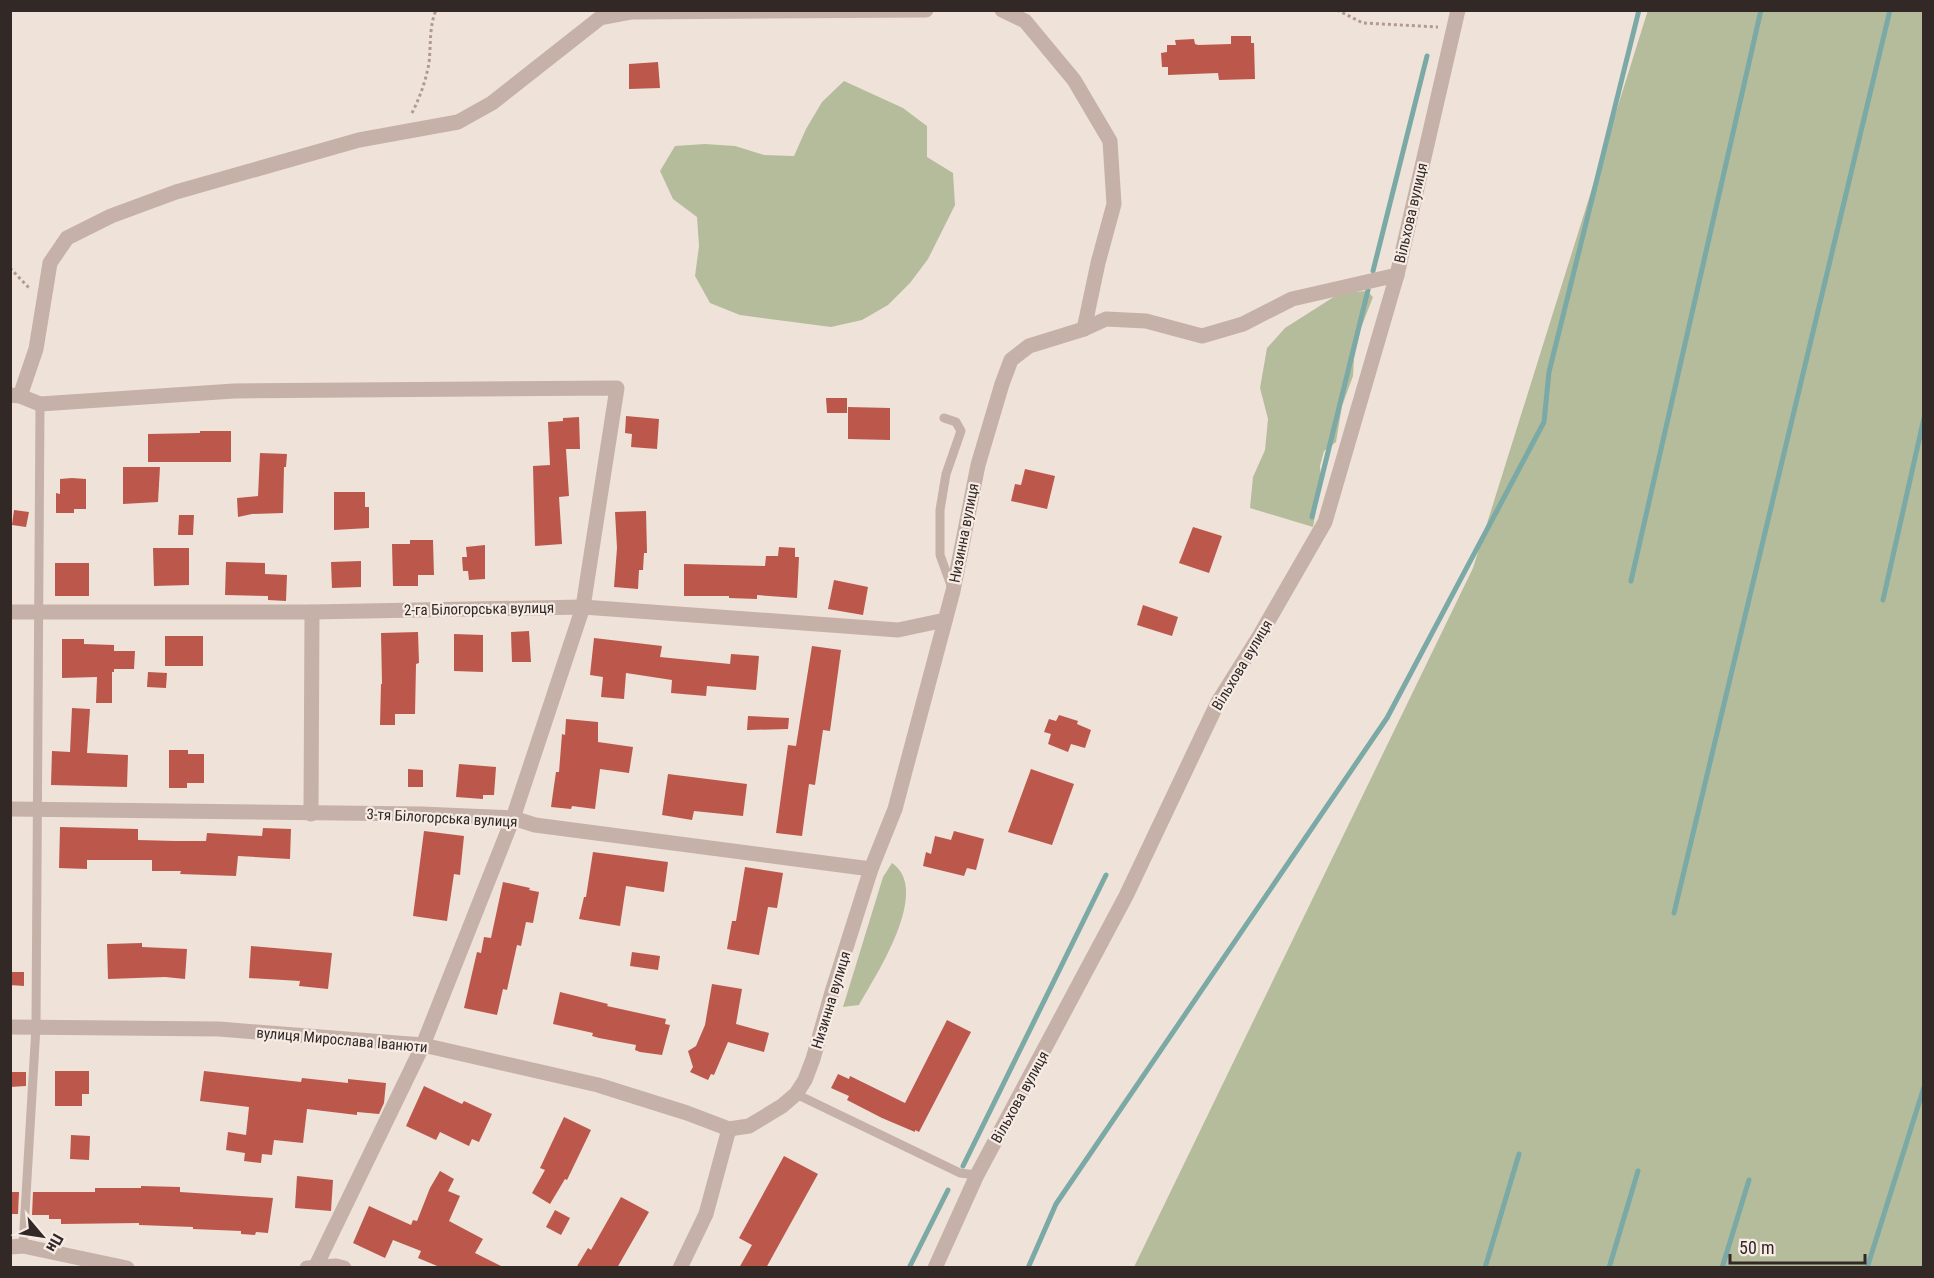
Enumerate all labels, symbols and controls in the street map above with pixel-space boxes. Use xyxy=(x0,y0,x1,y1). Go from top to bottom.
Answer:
street label: Вільхова вулиця xyxy=(1391,161,1431,265)
street label: Низинна вулиця xyxy=(946,482,982,584)
street label: 2-га Білогорська вулиця xyxy=(404,599,554,619)
street label: Вільхова вулиця xyxy=(1208,616,1276,714)
street label: 3-тя Білогорська вулиця xyxy=(366,805,518,831)
street label: Низинна вулиця xyxy=(808,949,854,1051)
street label: вулиця Мирослава Іванюти xyxy=(256,1024,428,1056)
street label: Вільхова вулиця xyxy=(987,1048,1053,1146)
north arrow xyxy=(12,1206,72,1266)
scale bar xyxy=(1730,1227,1865,1265)
text: Пн xyxy=(42,1231,67,1255)
text: 50 m xyxy=(1739,1237,1774,1258)

